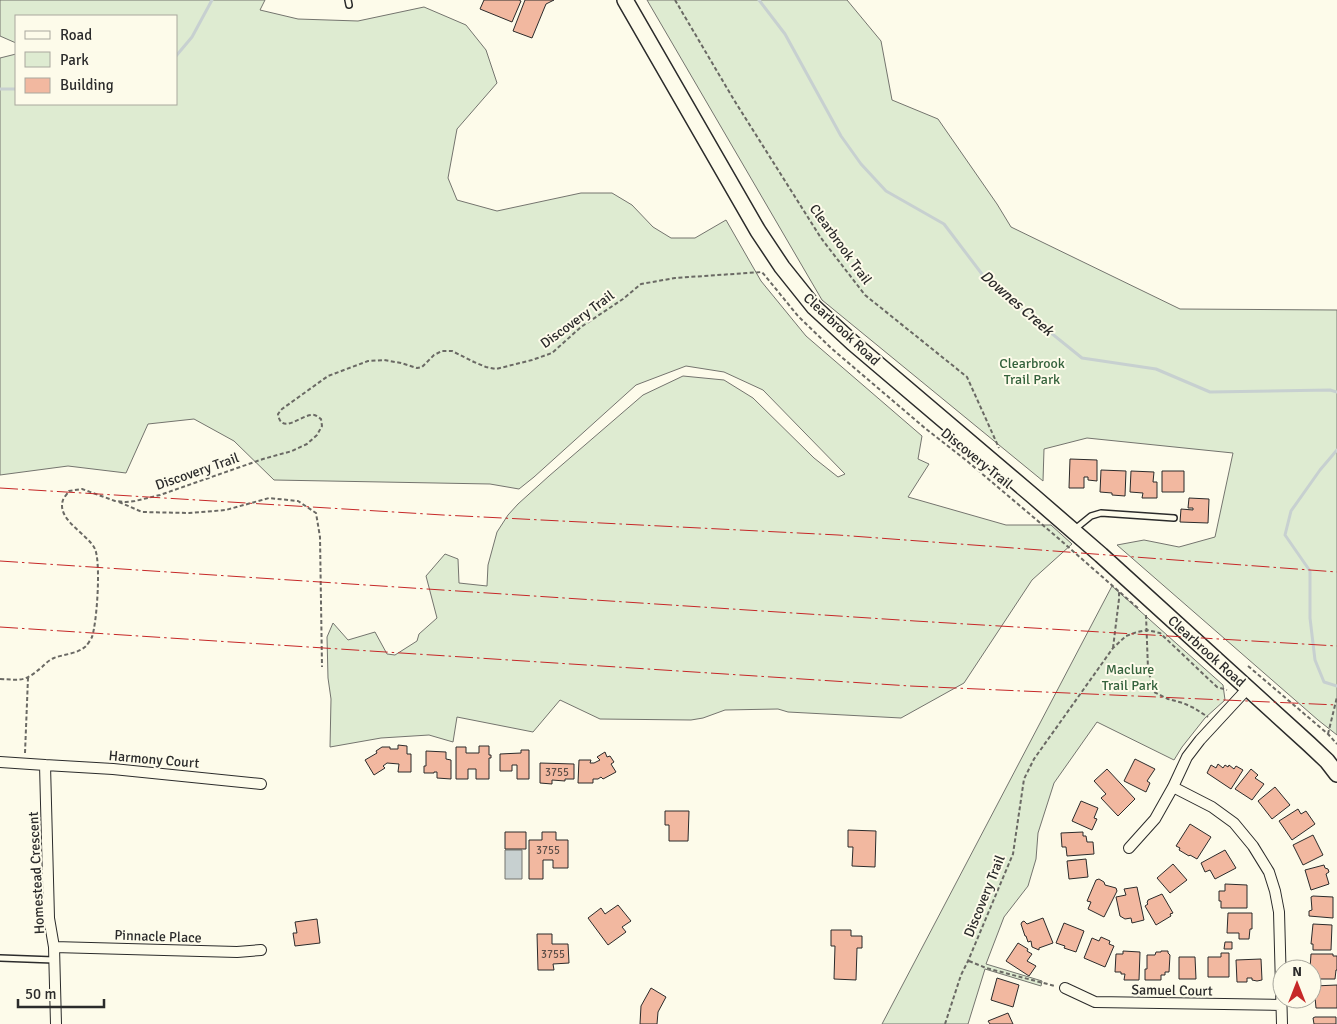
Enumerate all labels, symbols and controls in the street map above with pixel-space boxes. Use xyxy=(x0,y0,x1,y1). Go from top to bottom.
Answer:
legend xyxy=(15,15,178,105)
text: Road xyxy=(60,26,92,44)
text: Park xyxy=(60,51,89,69)
text: Building xyxy=(60,76,114,94)
street label: Clearbrook Trail xyxy=(806,201,875,288)
water label: Downes Creek xyxy=(977,266,1058,340)
street label: Discovery Trail xyxy=(537,287,618,352)
street label: Clearbrook Road xyxy=(800,290,884,369)
park label: Clearbrook Trail Park xyxy=(999,355,1065,388)
street label: Discovery Trail xyxy=(937,424,1016,492)
street label: Discovery Trail xyxy=(153,449,241,494)
street label: Clearbrook Road xyxy=(1164,612,1249,691)
park label: Maclure Trail Park xyxy=(1102,661,1158,694)
street label: Harmony Court xyxy=(108,747,200,772)
house number: 3755 xyxy=(545,766,569,779)
street label: Homestead Crescent xyxy=(25,811,48,935)
house number: 3755 xyxy=(536,844,560,857)
street label: Discovery Trail xyxy=(960,853,1009,940)
street label: Pinnacle Place xyxy=(114,926,202,947)
house number: 3755 xyxy=(541,948,565,961)
north arrow xyxy=(1272,959,1322,1009)
text: N xyxy=(1292,963,1302,980)
scale bar xyxy=(18,976,104,1008)
street label: Samuel Court xyxy=(1131,981,1213,1000)
text: 50 m xyxy=(25,985,56,1003)

